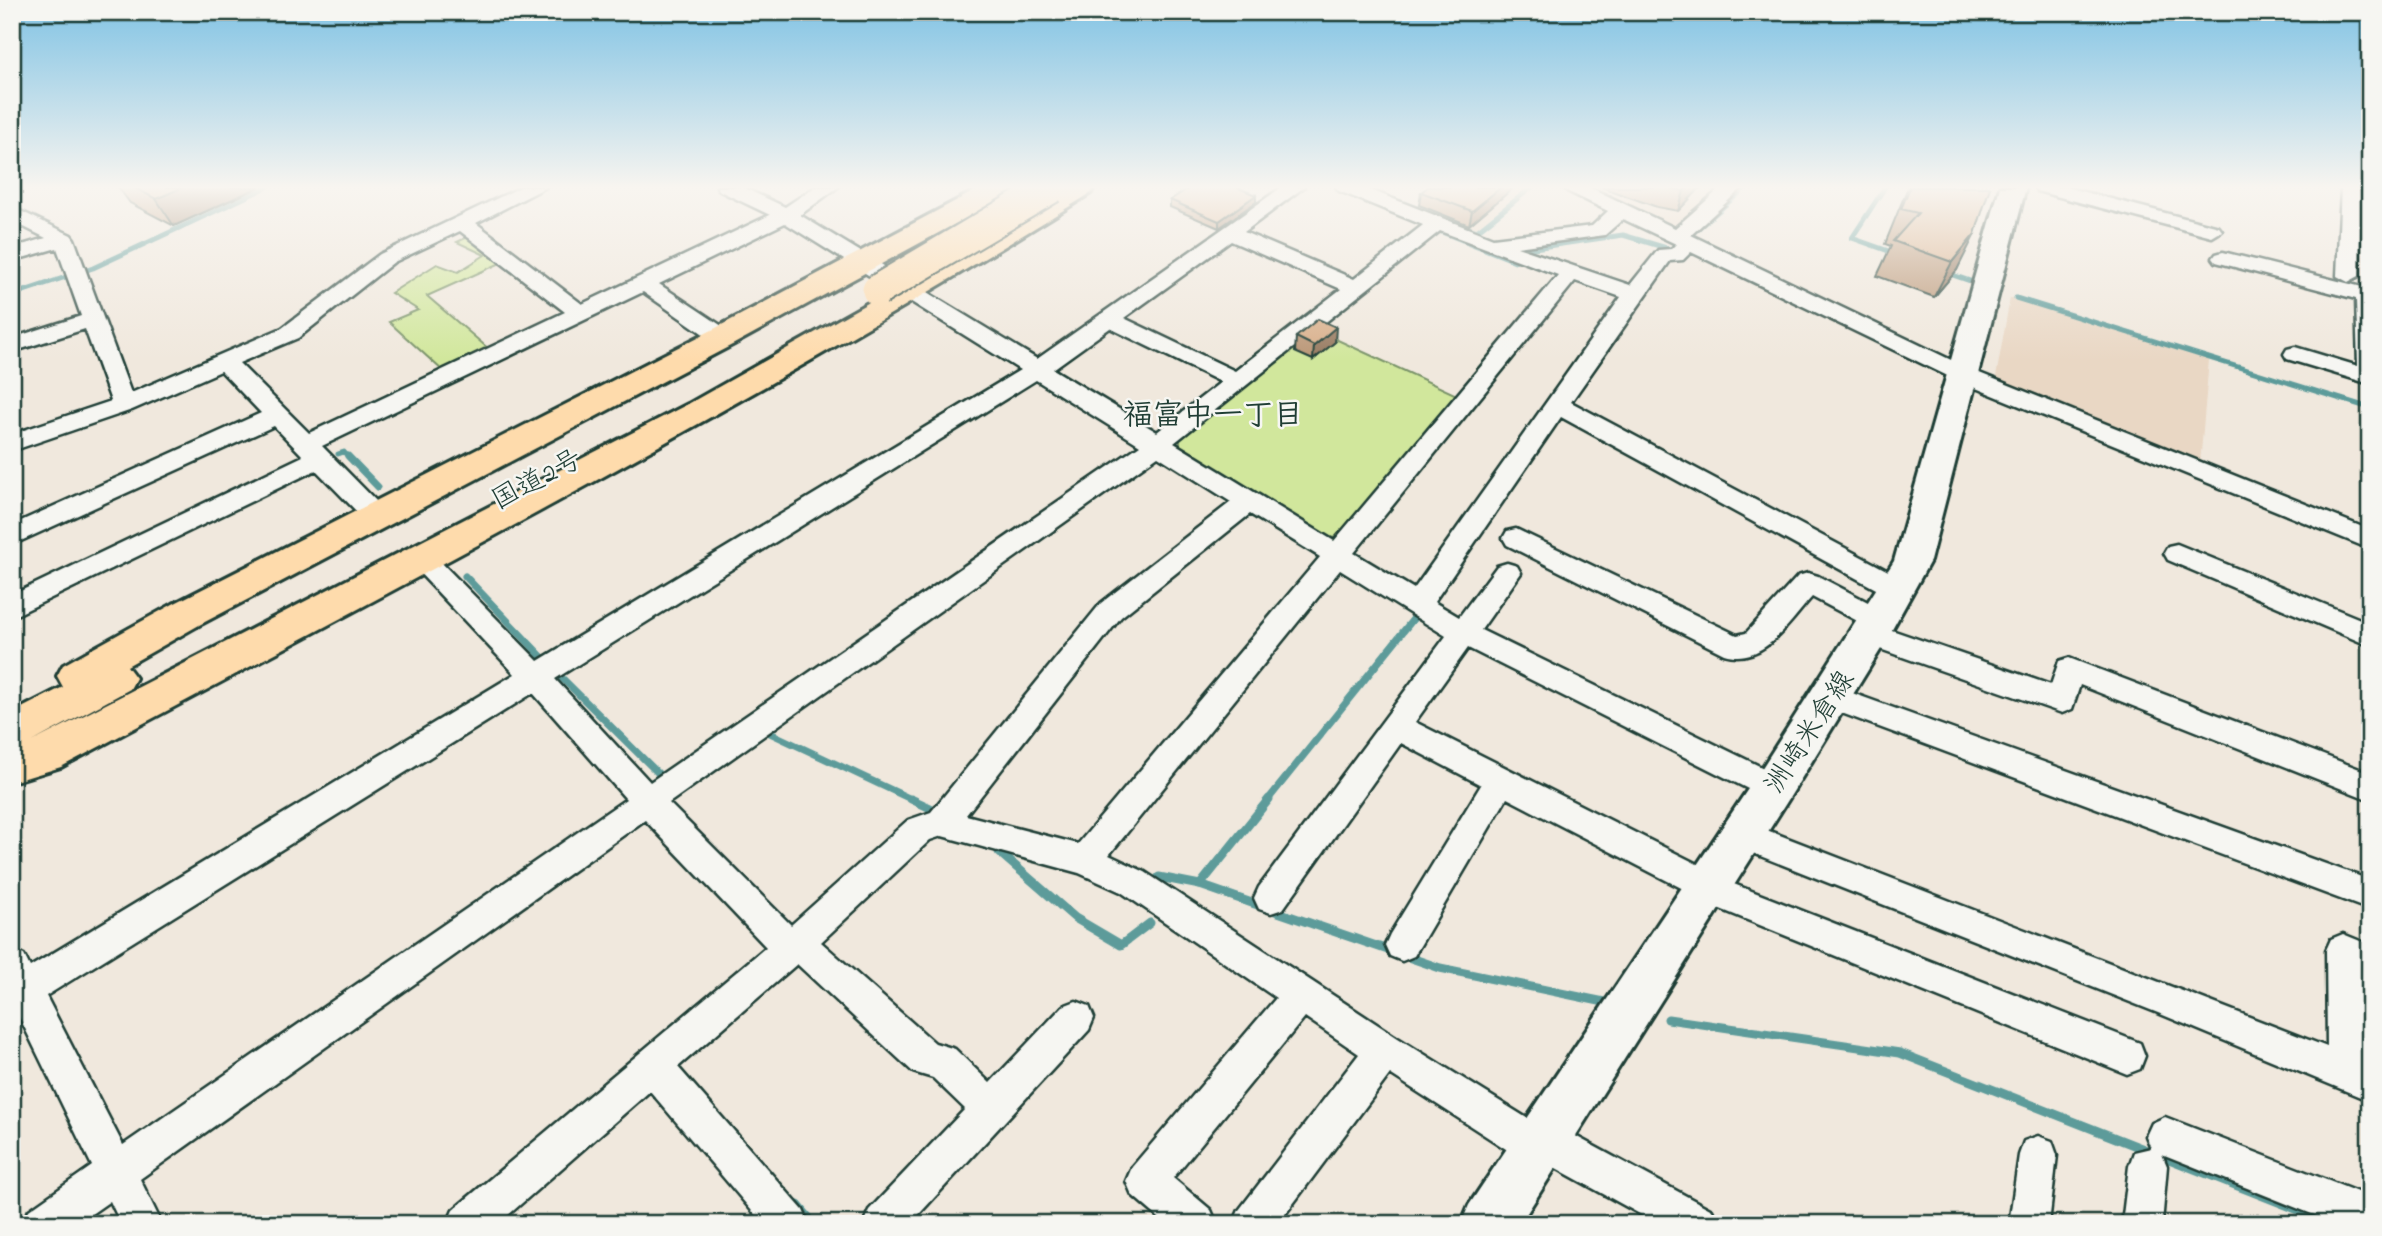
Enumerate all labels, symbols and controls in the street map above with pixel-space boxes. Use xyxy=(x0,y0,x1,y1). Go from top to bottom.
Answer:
district label: 福富中一丁目 xyxy=(1123,395,1303,439)
street label: 国道2号 xyxy=(485,440,590,522)
street label: 洲崎米倉線 xyxy=(1756,663,1866,803)

